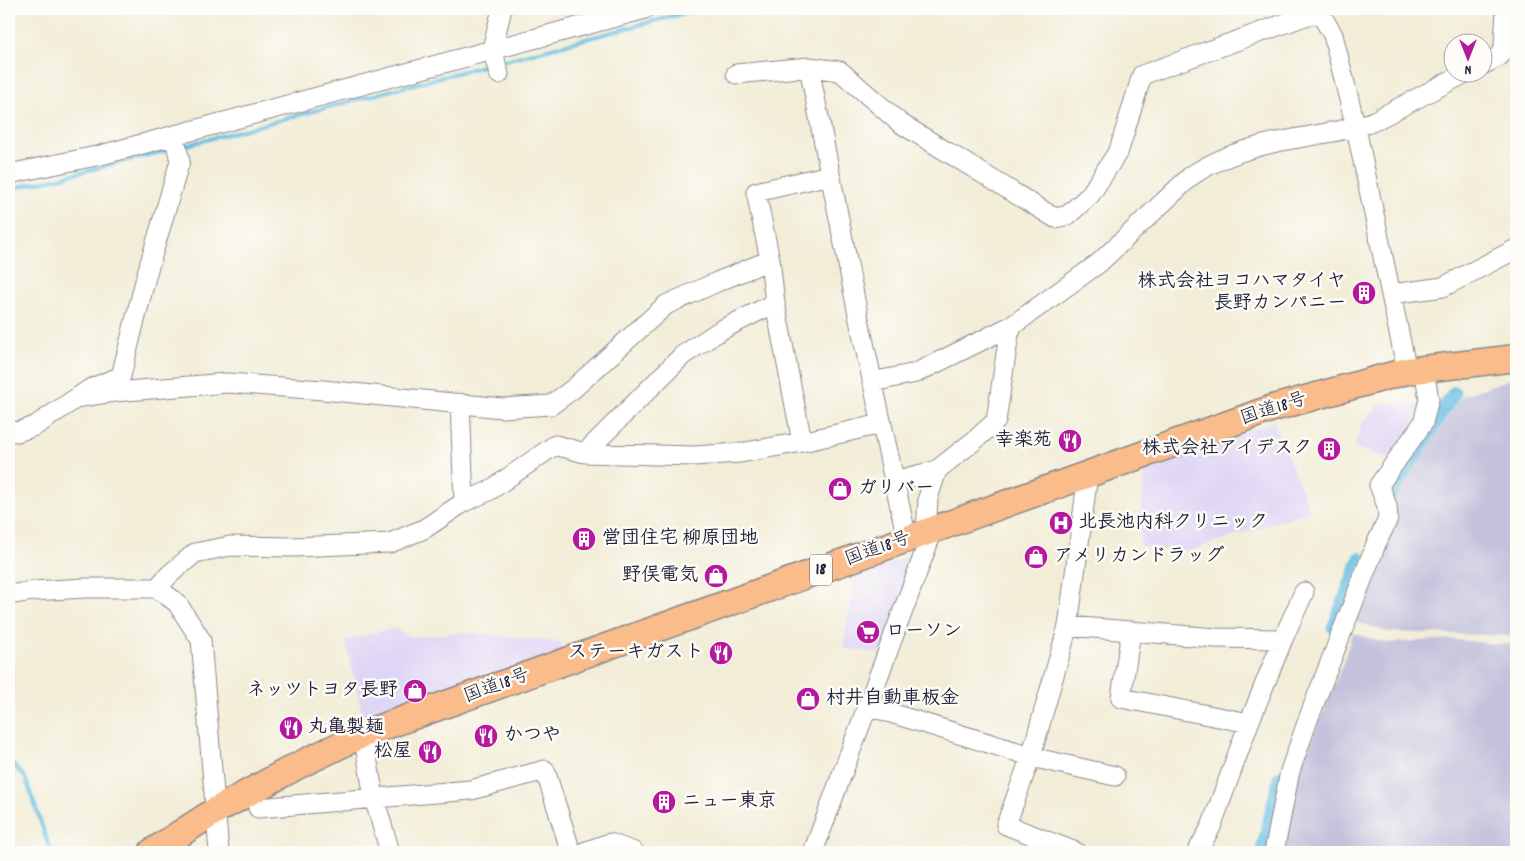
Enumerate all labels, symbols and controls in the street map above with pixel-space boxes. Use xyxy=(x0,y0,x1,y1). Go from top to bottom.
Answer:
north arrow xyxy=(1442,32,1492,82)
text: N xyxy=(1464,59,1471,79)
place label: 株式会社ヨコハマタイヤ 長野カンパニー xyxy=(1138,269,1346,318)
building icon: 株式会社ヨコハマタイヤ 長野カンパニー xyxy=(1351,280,1377,306)
street label: 国道18号 xyxy=(1237,387,1311,433)
place label: 幸楽苑 xyxy=(995,428,1052,455)
restaurant icon: 幸楽苑 xyxy=(1057,428,1083,454)
place label: 株式会社アイデスク xyxy=(1142,436,1312,463)
building icon: 株式会社アイデスク xyxy=(1316,436,1342,462)
shop icon: ガリバー xyxy=(827,476,853,502)
place label: ガリバー xyxy=(858,476,934,503)
hospital icon: 北長池内科クリニック xyxy=(1048,510,1074,536)
place label: 北長池内科クリニック xyxy=(1078,510,1268,537)
building icon: 営団住宅 柳原団地 xyxy=(571,526,597,552)
place label: 営団住宅 柳原団地 xyxy=(602,526,758,553)
street label: 国道18号 xyxy=(841,526,915,574)
shop icon: アメリカンドラッグ xyxy=(1023,544,1049,570)
place label: アメリカンドラッグ xyxy=(1054,544,1224,571)
road number: 18 xyxy=(810,554,832,586)
place label: 野俣電気 xyxy=(622,563,698,590)
shop icon: 野俣電気 xyxy=(703,563,729,589)
supermarket icon: ローソン xyxy=(855,619,881,645)
place label: ローソン xyxy=(886,619,962,646)
place label: ステーキガスト xyxy=(568,640,704,667)
restaurant icon: ステーキガスト xyxy=(708,640,734,666)
street label: 国道18号 xyxy=(460,663,534,711)
place label: ネッツトヨタ長野 xyxy=(247,678,398,705)
shop icon: ネッツトヨタ長野 xyxy=(402,678,428,704)
shop icon: 村井自動車板金 xyxy=(795,686,821,712)
place label: 村井自動車板金 xyxy=(826,686,959,713)
restaurant icon: 丸亀製麺 xyxy=(278,715,304,741)
place label: 丸亀製麺 xyxy=(308,715,384,742)
restaurant icon: かつや xyxy=(473,723,499,749)
place label: かつや xyxy=(504,723,561,750)
place label: 松屋 xyxy=(374,739,412,766)
restaurant icon: 松屋 xyxy=(417,739,443,765)
building icon: ニュー東京 xyxy=(651,789,677,815)
place label: ニュー東京 xyxy=(682,789,777,816)

